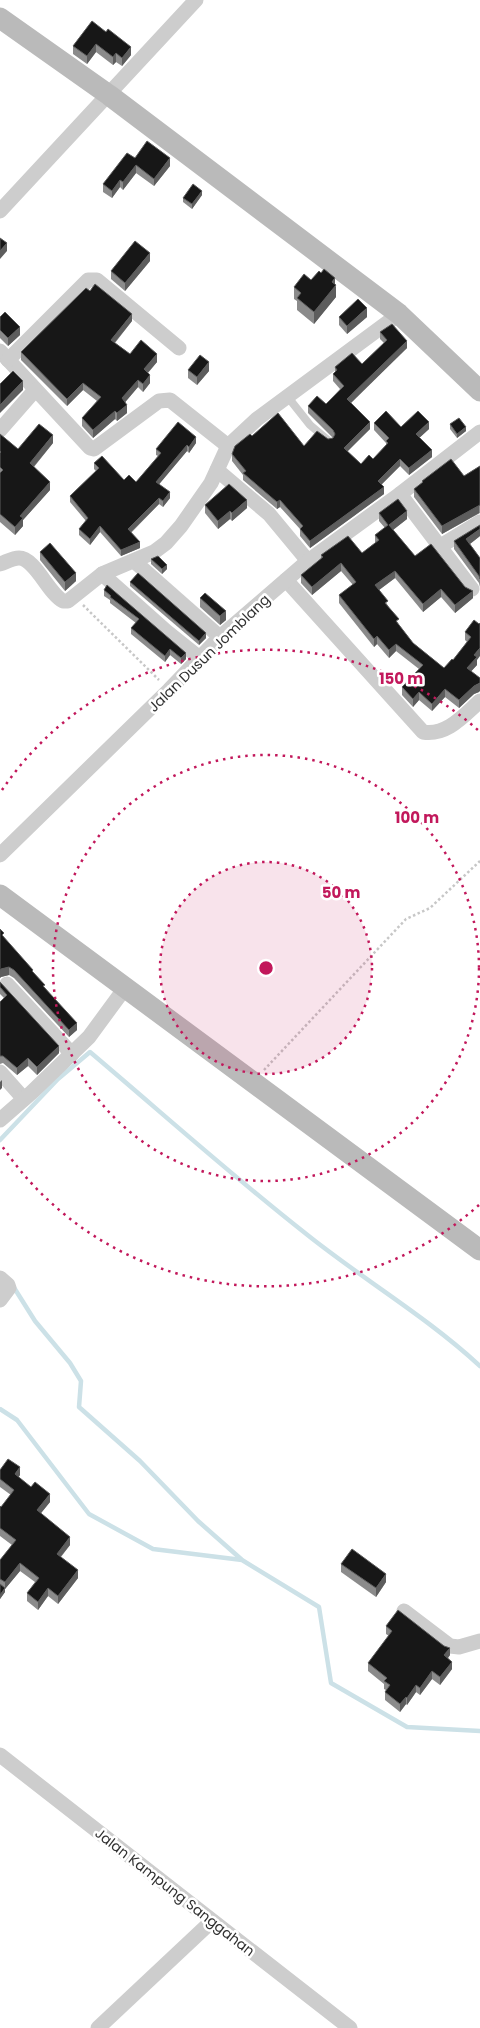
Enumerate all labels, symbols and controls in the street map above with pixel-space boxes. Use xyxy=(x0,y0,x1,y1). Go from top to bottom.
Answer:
street label: Jalan Dusun Jomblang xyxy=(144,590,274,716)
text: 150 m xyxy=(379,668,423,689)
text: 100 m xyxy=(395,807,439,828)
text: 50 m xyxy=(322,882,360,903)
centre of rings xyxy=(257,959,275,977)
street label: Jalan Kampung Sanggahan xyxy=(91,1823,259,1961)

